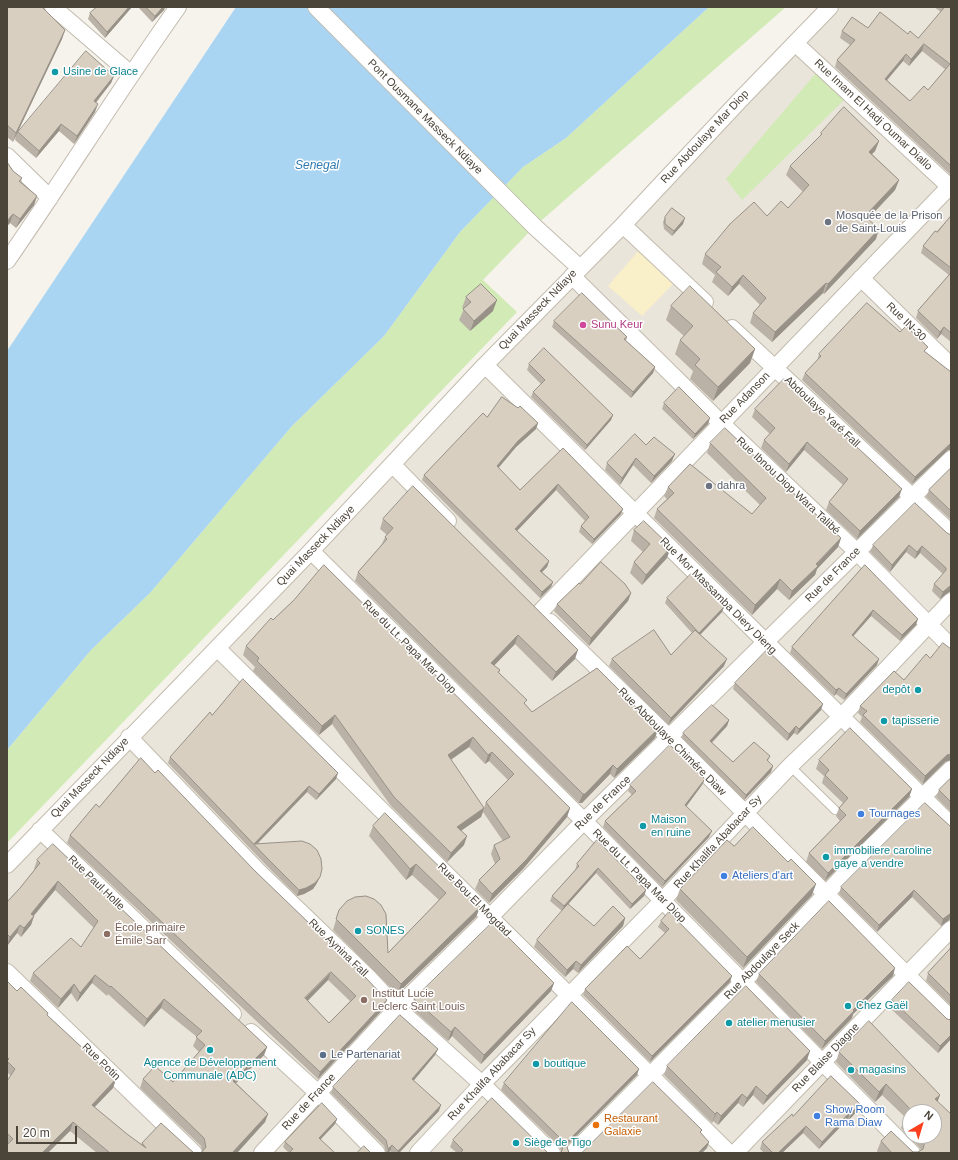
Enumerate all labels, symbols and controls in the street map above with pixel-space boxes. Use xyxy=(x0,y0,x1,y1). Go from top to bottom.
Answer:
street label: Pont Ousmane Masseck Ndiaye xyxy=(365,57,485,177)
street label: Rue Imam El Hadj Oumar Diallo xyxy=(811,57,935,173)
place label: Usine de Glace xyxy=(63,65,138,79)
marker: Usine de Glace xyxy=(50,67,60,77)
street label: Rue Abdoulaye Mar Diop xyxy=(658,88,752,186)
water label: Senegal xyxy=(295,159,339,173)
place label: Mosquée de la Prison de Saint-Louis xyxy=(836,209,942,235)
marker: Mosquée de la Prison de Saint-Louis xyxy=(823,217,833,227)
street label: Quai Masseck Ndiaye xyxy=(496,267,580,353)
street label: Rue IN-30 xyxy=(883,300,929,344)
place label: Sunu Keur xyxy=(591,318,643,332)
marker: Sunu Keur xyxy=(578,320,588,330)
street label: Rue Adanson xyxy=(717,369,773,427)
street label: Abdoulaye Yaré Fall xyxy=(782,374,862,450)
street label: Rue Ibnou Diop Wara Talibé xyxy=(733,434,843,538)
place label: dahra xyxy=(717,479,745,493)
marker: dahra xyxy=(704,481,714,491)
street label: Quai Masseck Ndiaye xyxy=(274,503,358,589)
street label: Rue Mor Massamba Diery Dieng xyxy=(657,535,779,657)
street label: Rue de France xyxy=(803,545,863,605)
street label: Rue du Lt. Papa Mar Diop xyxy=(359,597,459,697)
place label: depôt xyxy=(882,683,910,697)
street label: Rue Abdoulaye Chimére Diaw xyxy=(615,685,729,799)
marker: depôt xyxy=(913,685,923,695)
place label: tapisserie xyxy=(892,714,939,728)
marker: tapisserie xyxy=(879,716,889,726)
street label: Quai Masseck Ndiaye xyxy=(48,735,132,821)
street label: Rue de France xyxy=(572,773,634,833)
street label: Rue Khalifa Ababacar Sy xyxy=(671,793,765,891)
place label: Tournages xyxy=(869,807,920,821)
marker: Tournages xyxy=(856,809,866,819)
place label: Maison en ruine xyxy=(651,813,691,839)
marker: Maison en ruine xyxy=(638,821,648,831)
street label: Rue du Lt. Papa Mar Diop xyxy=(589,826,689,926)
place label: immobiliere caroline gaye a vendre xyxy=(834,844,932,870)
marker: immobiliere caroline gaye a vendre xyxy=(821,852,831,862)
street label: Rue Paul Holle xyxy=(65,853,127,913)
street label: Rue Bou El Mogdad xyxy=(435,861,513,939)
place label: Ateliers d'art xyxy=(732,869,793,883)
marker: Ateliers d'art xyxy=(719,871,729,881)
street label: Rue Aynina Fall xyxy=(306,916,370,980)
street label: Rue Abdoulaye Seck xyxy=(722,919,802,1003)
place label: École primaire Émile Sarr xyxy=(115,921,185,947)
place label: SONES xyxy=(366,924,405,938)
marker: SONES xyxy=(353,926,363,936)
marker: École primaire Émile Sarr xyxy=(102,929,112,939)
place label: Institut Lucie Leclerc Saint Louis xyxy=(372,987,465,1013)
marker: Institut Lucie Leclerc Saint Louis xyxy=(359,995,369,1005)
place label: Chez Gaël xyxy=(856,999,908,1013)
marker: Chez Gaël xyxy=(843,1001,853,1011)
place label: atelier menusier xyxy=(737,1016,815,1030)
marker: atelier menusier xyxy=(724,1018,734,1028)
street label: Rue Blaise Diagne xyxy=(790,1021,862,1095)
street label: Rue Khalifa Ababacar Sy xyxy=(445,1025,539,1123)
street label: Rue Potin xyxy=(79,1040,123,1084)
marker: Agence de Développement Communale (ADC) xyxy=(205,1045,215,1055)
place label: Le Partenariat xyxy=(331,1048,400,1062)
marker: Le Partenariat xyxy=(318,1050,328,1060)
place label: Agence de Développement Communale (ADC) xyxy=(144,1056,276,1082)
place label: boutique xyxy=(544,1057,586,1071)
marker: boutique xyxy=(531,1059,541,1069)
place label: magasins xyxy=(859,1063,906,1077)
marker: magasins xyxy=(846,1065,856,1075)
street label: Rue de France xyxy=(279,1071,339,1133)
place label: Show Room Rama Diaw xyxy=(825,1103,885,1129)
north arrow xyxy=(902,1104,942,1144)
text: N xyxy=(922,1108,936,1123)
marker: Show Room Rama Diaw xyxy=(812,1111,822,1121)
place label: Restaurant Galaxie xyxy=(604,1112,658,1138)
scale bar xyxy=(18,1118,79,1144)
marker: Restaurant Galaxie xyxy=(591,1120,601,1130)
text: 20 m xyxy=(23,1126,50,1140)
place label: Siège de Tigo xyxy=(524,1136,591,1150)
marker: Siège de Tigo xyxy=(511,1138,521,1148)

